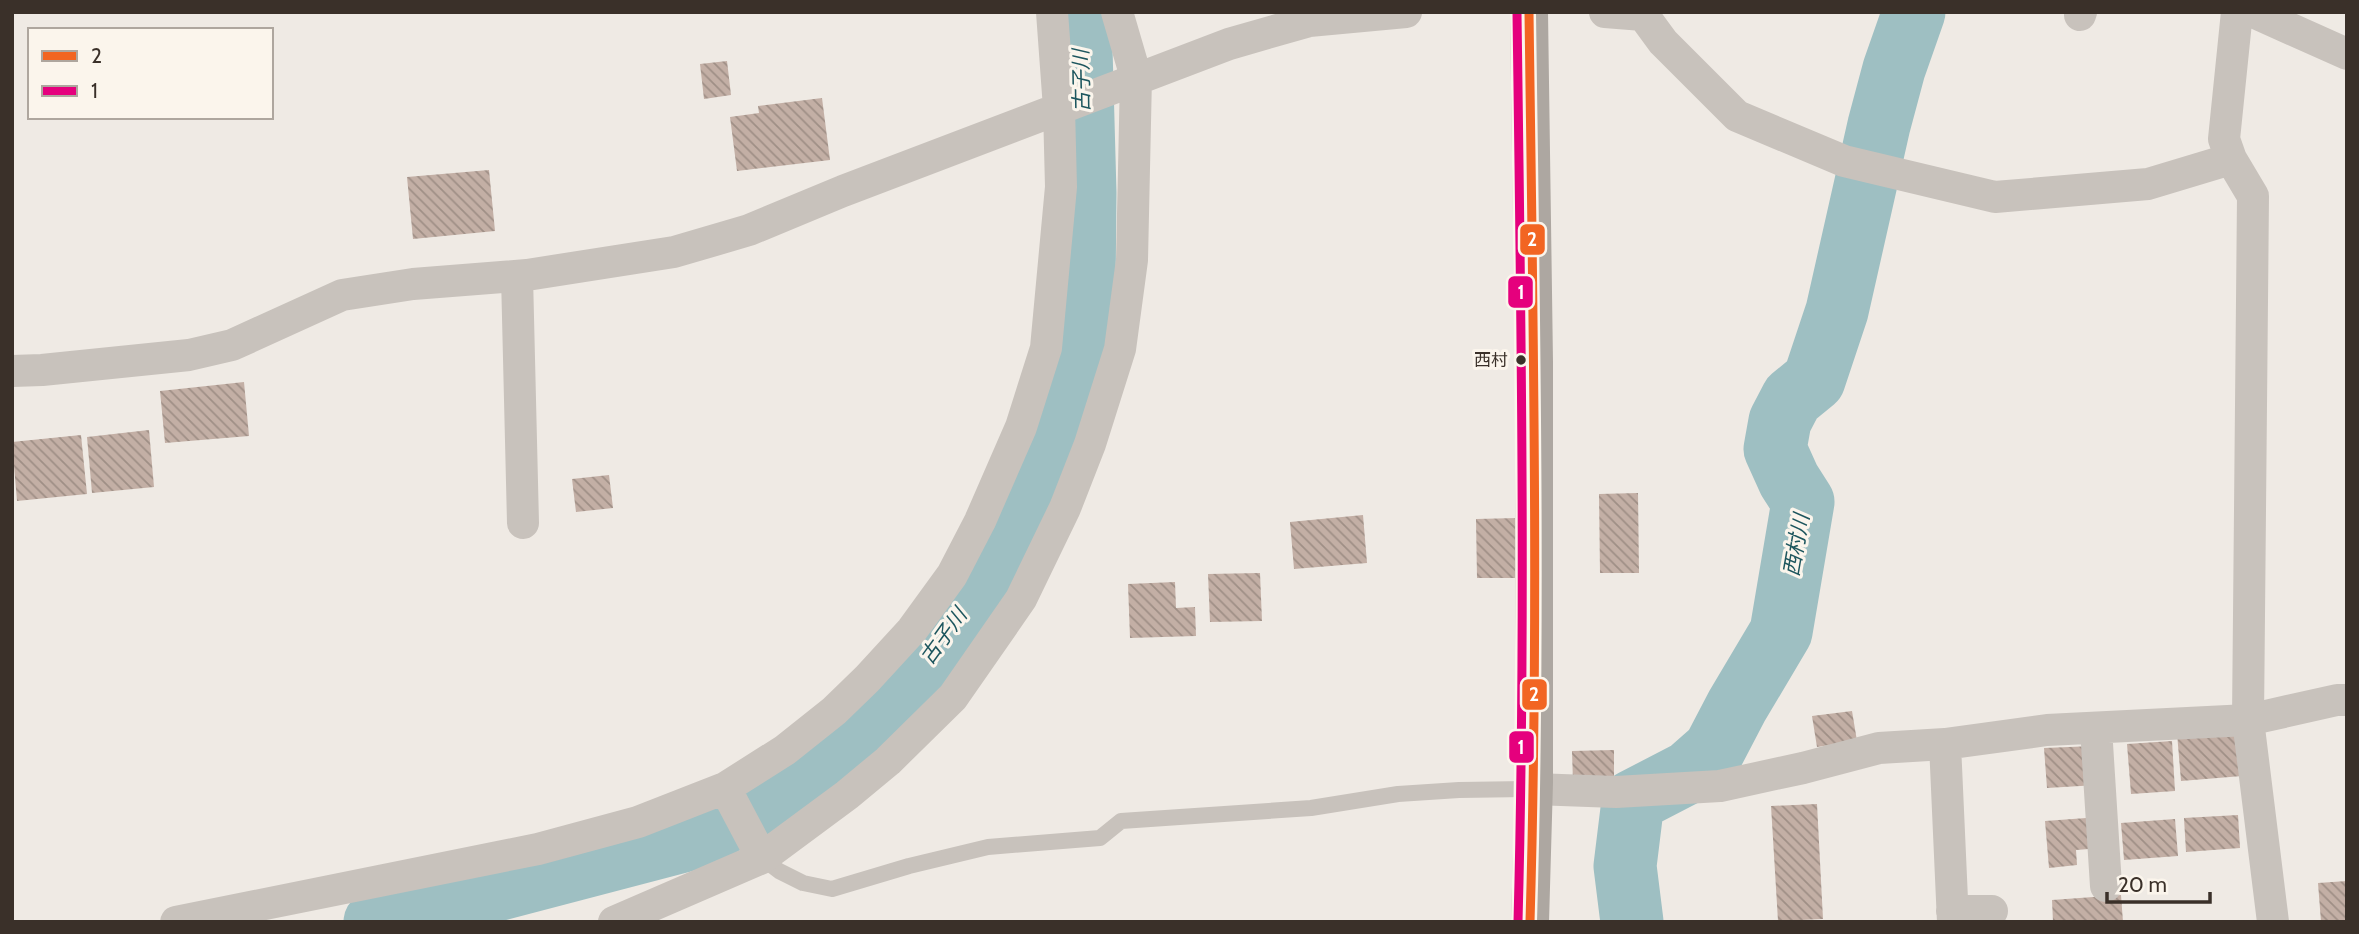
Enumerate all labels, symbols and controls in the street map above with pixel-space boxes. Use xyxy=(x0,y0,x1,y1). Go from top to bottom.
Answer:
legend xyxy=(28,28,273,119)
text: 2 xyxy=(91,43,102,68)
water label: 古子川 xyxy=(1068,47,1094,113)
text: 1 xyxy=(91,78,98,103)
line badge: 2 xyxy=(1519,223,1546,256)
text: 2 xyxy=(1527,228,1537,251)
line badge: 1 xyxy=(1507,275,1534,309)
text: 1 xyxy=(1517,281,1525,304)
place label: 西村 xyxy=(1474,350,1508,370)
marker: 西村 xyxy=(1514,353,1528,367)
water label: 西村川 xyxy=(1778,510,1814,578)
water label: 古子川 xyxy=(914,602,973,669)
line badge: 2 xyxy=(1521,678,1548,711)
text: 2 xyxy=(1529,683,1539,706)
line badge: 1 xyxy=(1508,730,1535,764)
text: 1 xyxy=(1517,736,1525,759)
scale bar xyxy=(2107,860,2210,904)
text: 20 m xyxy=(2118,872,2167,897)

